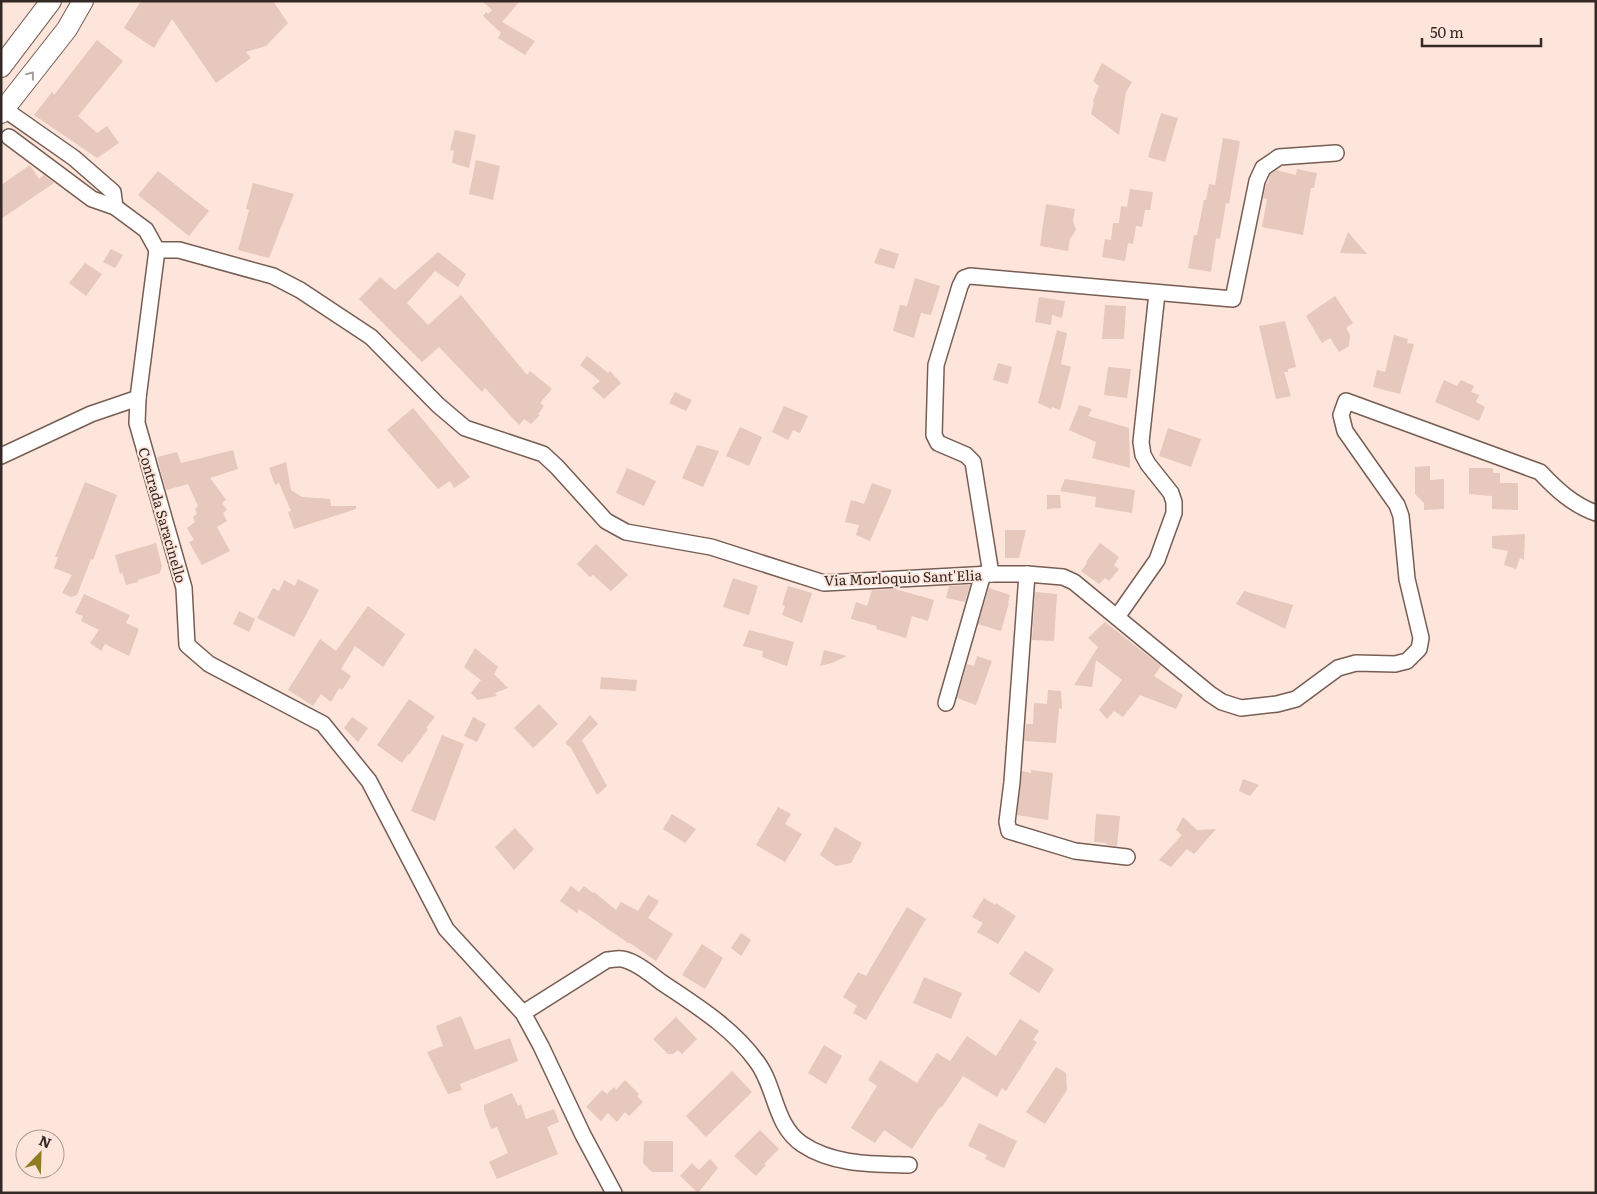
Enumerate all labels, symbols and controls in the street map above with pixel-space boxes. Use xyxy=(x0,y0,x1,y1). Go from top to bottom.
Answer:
scale bar xyxy=(1422,15,1541,47)
text: 50 m xyxy=(1430,20,1464,43)
one-way arrow xyxy=(26,71,35,80)
street label: Contrada Saracinello xyxy=(134,445,192,585)
street label: Via Morloquio Sant'Elia xyxy=(824,564,983,590)
north arrow xyxy=(15,1129,65,1179)
text: N xyxy=(36,1130,55,1153)

